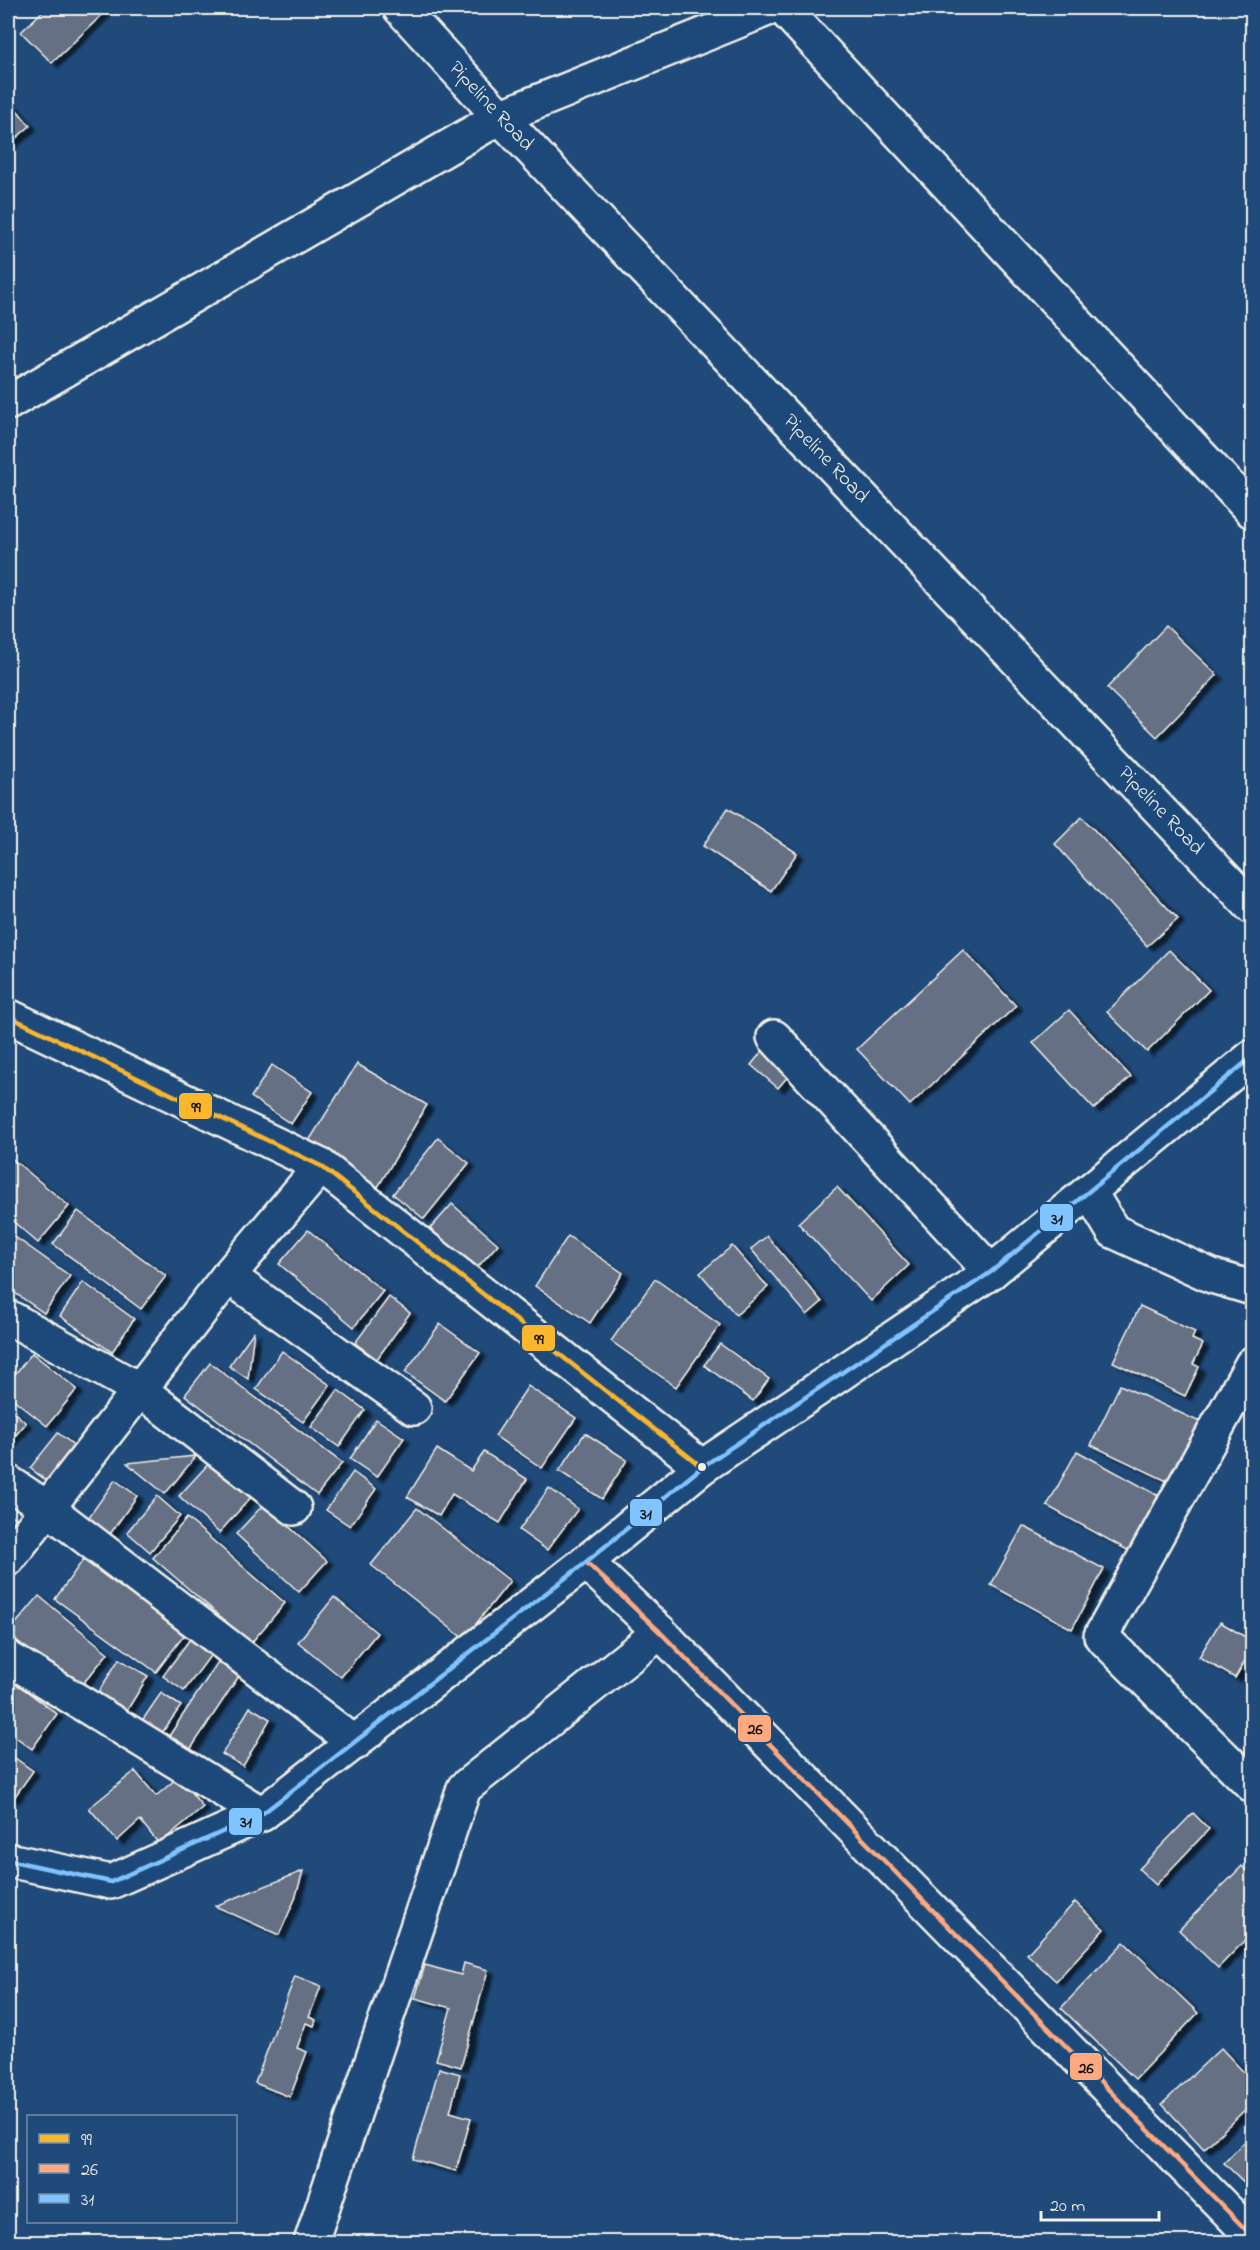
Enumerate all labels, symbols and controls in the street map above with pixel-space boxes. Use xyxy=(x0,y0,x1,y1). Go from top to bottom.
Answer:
street label: Pipeline Road xyxy=(441,55,541,159)
street label: Pipeline Road xyxy=(775,407,876,511)
street label: Pipeline Road xyxy=(1111,759,1211,863)
line badge: 99 xyxy=(178,1092,213,1120)
text: 99 xyxy=(190,1096,201,1120)
line badge: 31 xyxy=(1039,1203,1074,1232)
text: 31 xyxy=(1050,1208,1064,1232)
line badge: 99 xyxy=(521,1324,556,1352)
text: 99 xyxy=(533,1328,544,1352)
unlabelled marker xyxy=(696,1461,708,1473)
line badge: 31 xyxy=(629,1498,663,1527)
text: 31 xyxy=(639,1503,653,1527)
line badge: 26 xyxy=(737,1714,772,1743)
text: 26 xyxy=(747,1718,763,1742)
line badge: 31 xyxy=(228,1807,263,1836)
text: 31 xyxy=(239,1811,253,1835)
line badge: 26 xyxy=(1069,2052,1103,2081)
text: 26 xyxy=(1078,2057,1094,2081)
legend xyxy=(27,2115,237,2223)
text: 99 xyxy=(81,2128,92,2154)
text: 26 xyxy=(81,2158,98,2184)
scale bar xyxy=(1041,2184,1160,2222)
text: 31 xyxy=(81,2188,94,2214)
text: 20 m xyxy=(1050,2194,1085,2220)

